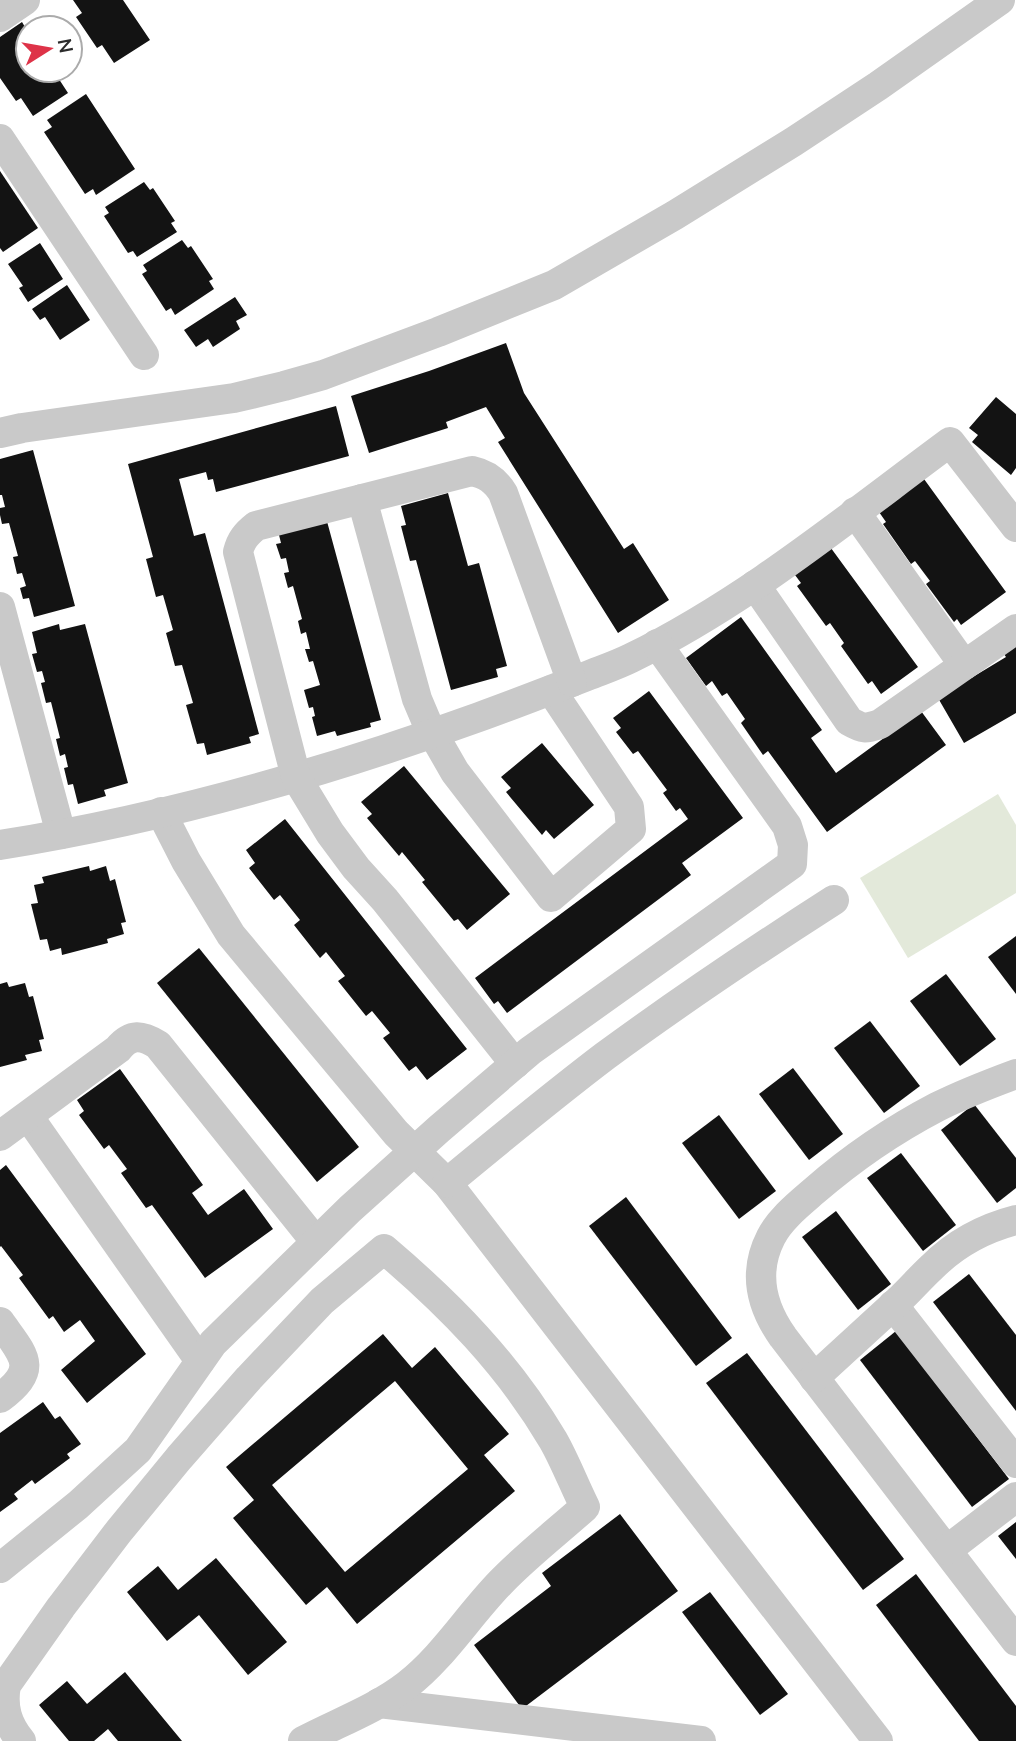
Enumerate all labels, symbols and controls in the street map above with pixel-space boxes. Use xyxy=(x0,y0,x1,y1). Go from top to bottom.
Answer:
north arrow xyxy=(14,14,84,84)
text: N xyxy=(51,36,79,55)

